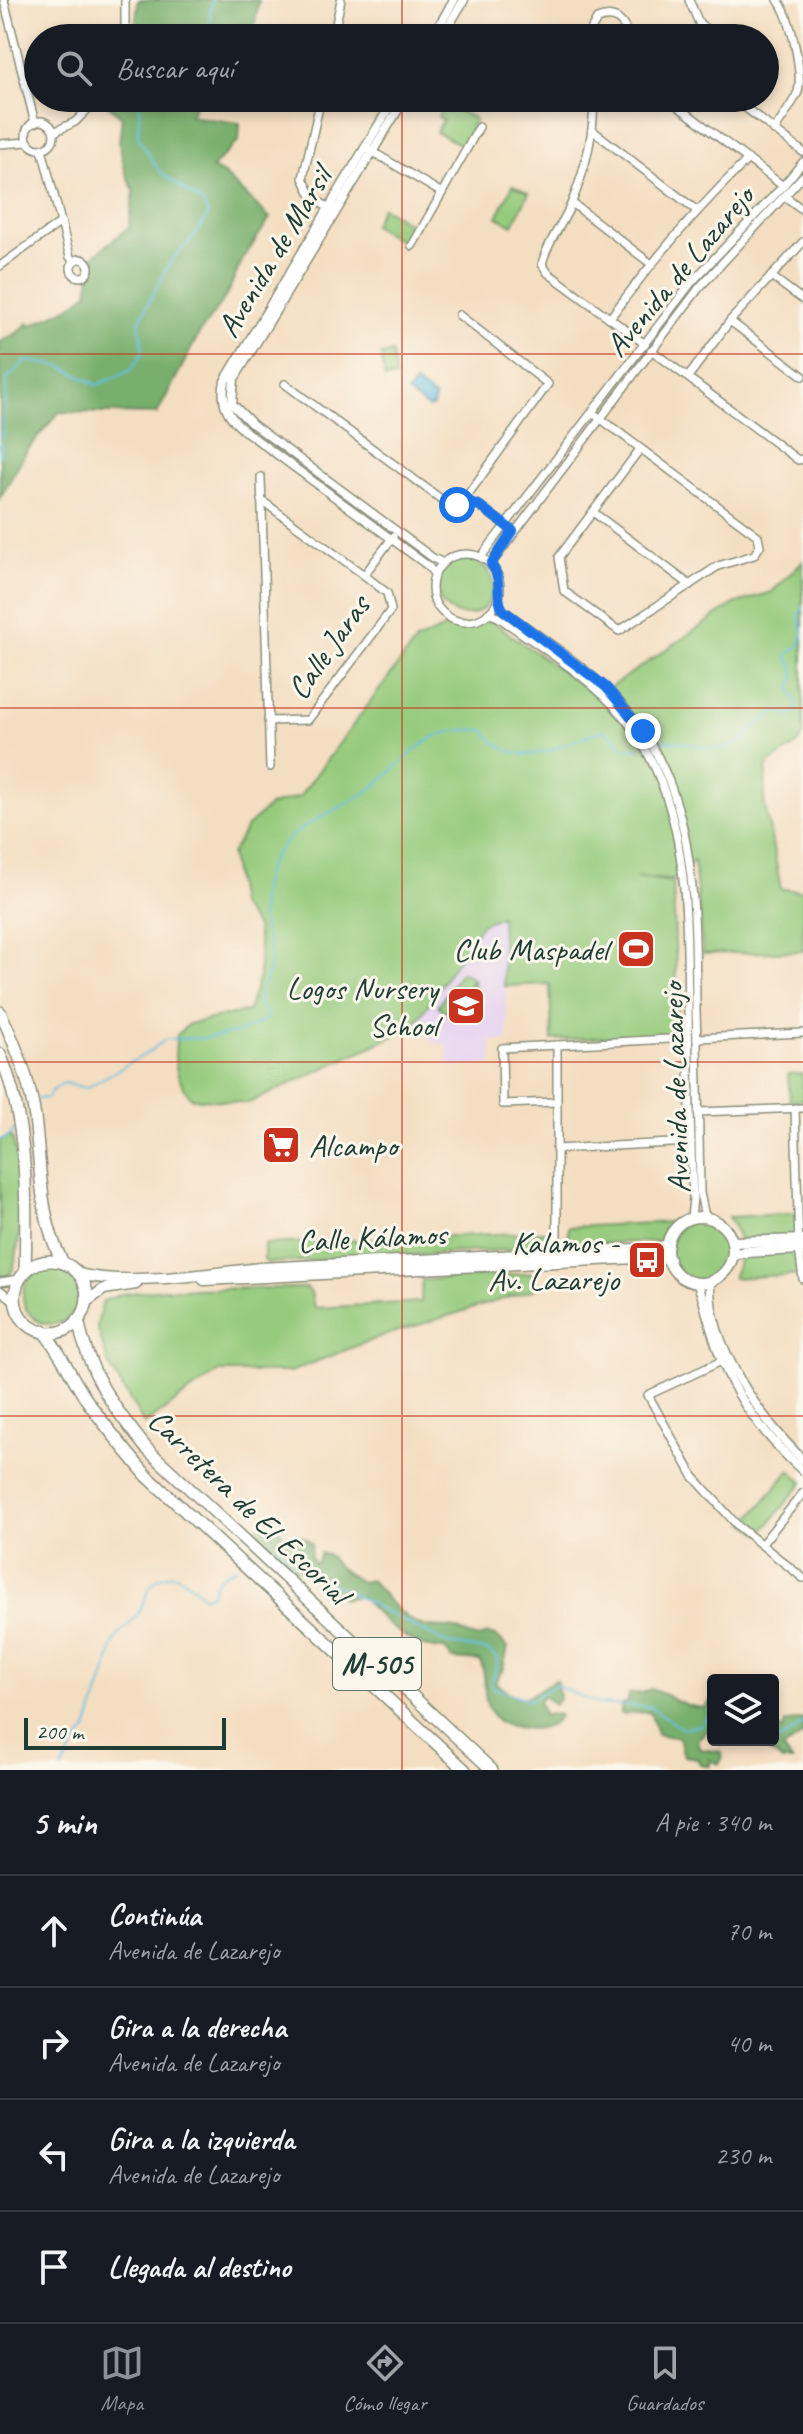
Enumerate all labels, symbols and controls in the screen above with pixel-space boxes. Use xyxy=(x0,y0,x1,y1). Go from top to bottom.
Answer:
search box xyxy=(24,24,779,112)
icon: search xyxy=(52,46,96,90)
text: Buscar aquí xyxy=(116,49,234,87)
street label: Avenida de Marsil xyxy=(208,155,344,345)
street label: Avenida de Lazarejo xyxy=(596,175,765,365)
route start xyxy=(439,487,475,523)
street label: Calle Jaras xyxy=(278,585,381,707)
route end xyxy=(625,713,661,749)
sports icon: Club Maspadel xyxy=(615,928,657,970)
place label: Club Maspadel xyxy=(453,929,614,970)
place label: Logos Nursery School xyxy=(287,968,444,1046)
street label: Avenida de Lazarejo xyxy=(651,978,700,1194)
school or university icon: Logos Nursery School xyxy=(445,985,487,1027)
supermarket icon: Alcampo xyxy=(260,1124,302,1166)
place label: Alcampo xyxy=(309,1125,401,1166)
street label: Calle Kálamos xyxy=(297,1213,451,1262)
place label: Kalamos - Av. Lazarejo xyxy=(488,1222,621,1300)
bus stop icon: Kalamos - Av. Lazarejo xyxy=(626,1239,668,1281)
street label: Carretera de El Escorial xyxy=(139,1400,362,1617)
road number: M-505 xyxy=(333,1638,421,1690)
map controls xyxy=(707,1674,779,1746)
button: layers xyxy=(707,1674,779,1746)
scale bar xyxy=(24,1714,226,1750)
text: 200 m xyxy=(36,1718,83,1746)
text: 5 min xyxy=(32,1801,97,1844)
text: A pie · 340 m xyxy=(655,1806,771,1839)
text: Continúa xyxy=(108,1896,201,1934)
icon: ahead xyxy=(32,1909,76,1953)
text: 70 m xyxy=(727,1915,771,1948)
text: Avenida de Lazarejo xyxy=(108,1934,279,1967)
text: Gira a la derecha xyxy=(108,2008,286,2046)
icon: right xyxy=(32,2021,76,2065)
text: 40 m xyxy=(727,2027,771,2060)
text: Avenida de Lazarejo xyxy=(108,2046,279,2079)
text: Gira a la izquierda xyxy=(108,2120,294,2158)
icon: left xyxy=(32,2133,76,2177)
text: 230 m xyxy=(715,2139,771,2172)
text: Avenida de Lazarejo xyxy=(108,2158,279,2191)
icon: arrive xyxy=(32,2245,76,2289)
text: Llegada al destino xyxy=(108,2248,291,2286)
tab: Mapa xyxy=(100,2341,144,2417)
tab: Cómo llegar xyxy=(343,2341,427,2417)
tab: Guardados xyxy=(626,2341,703,2417)

